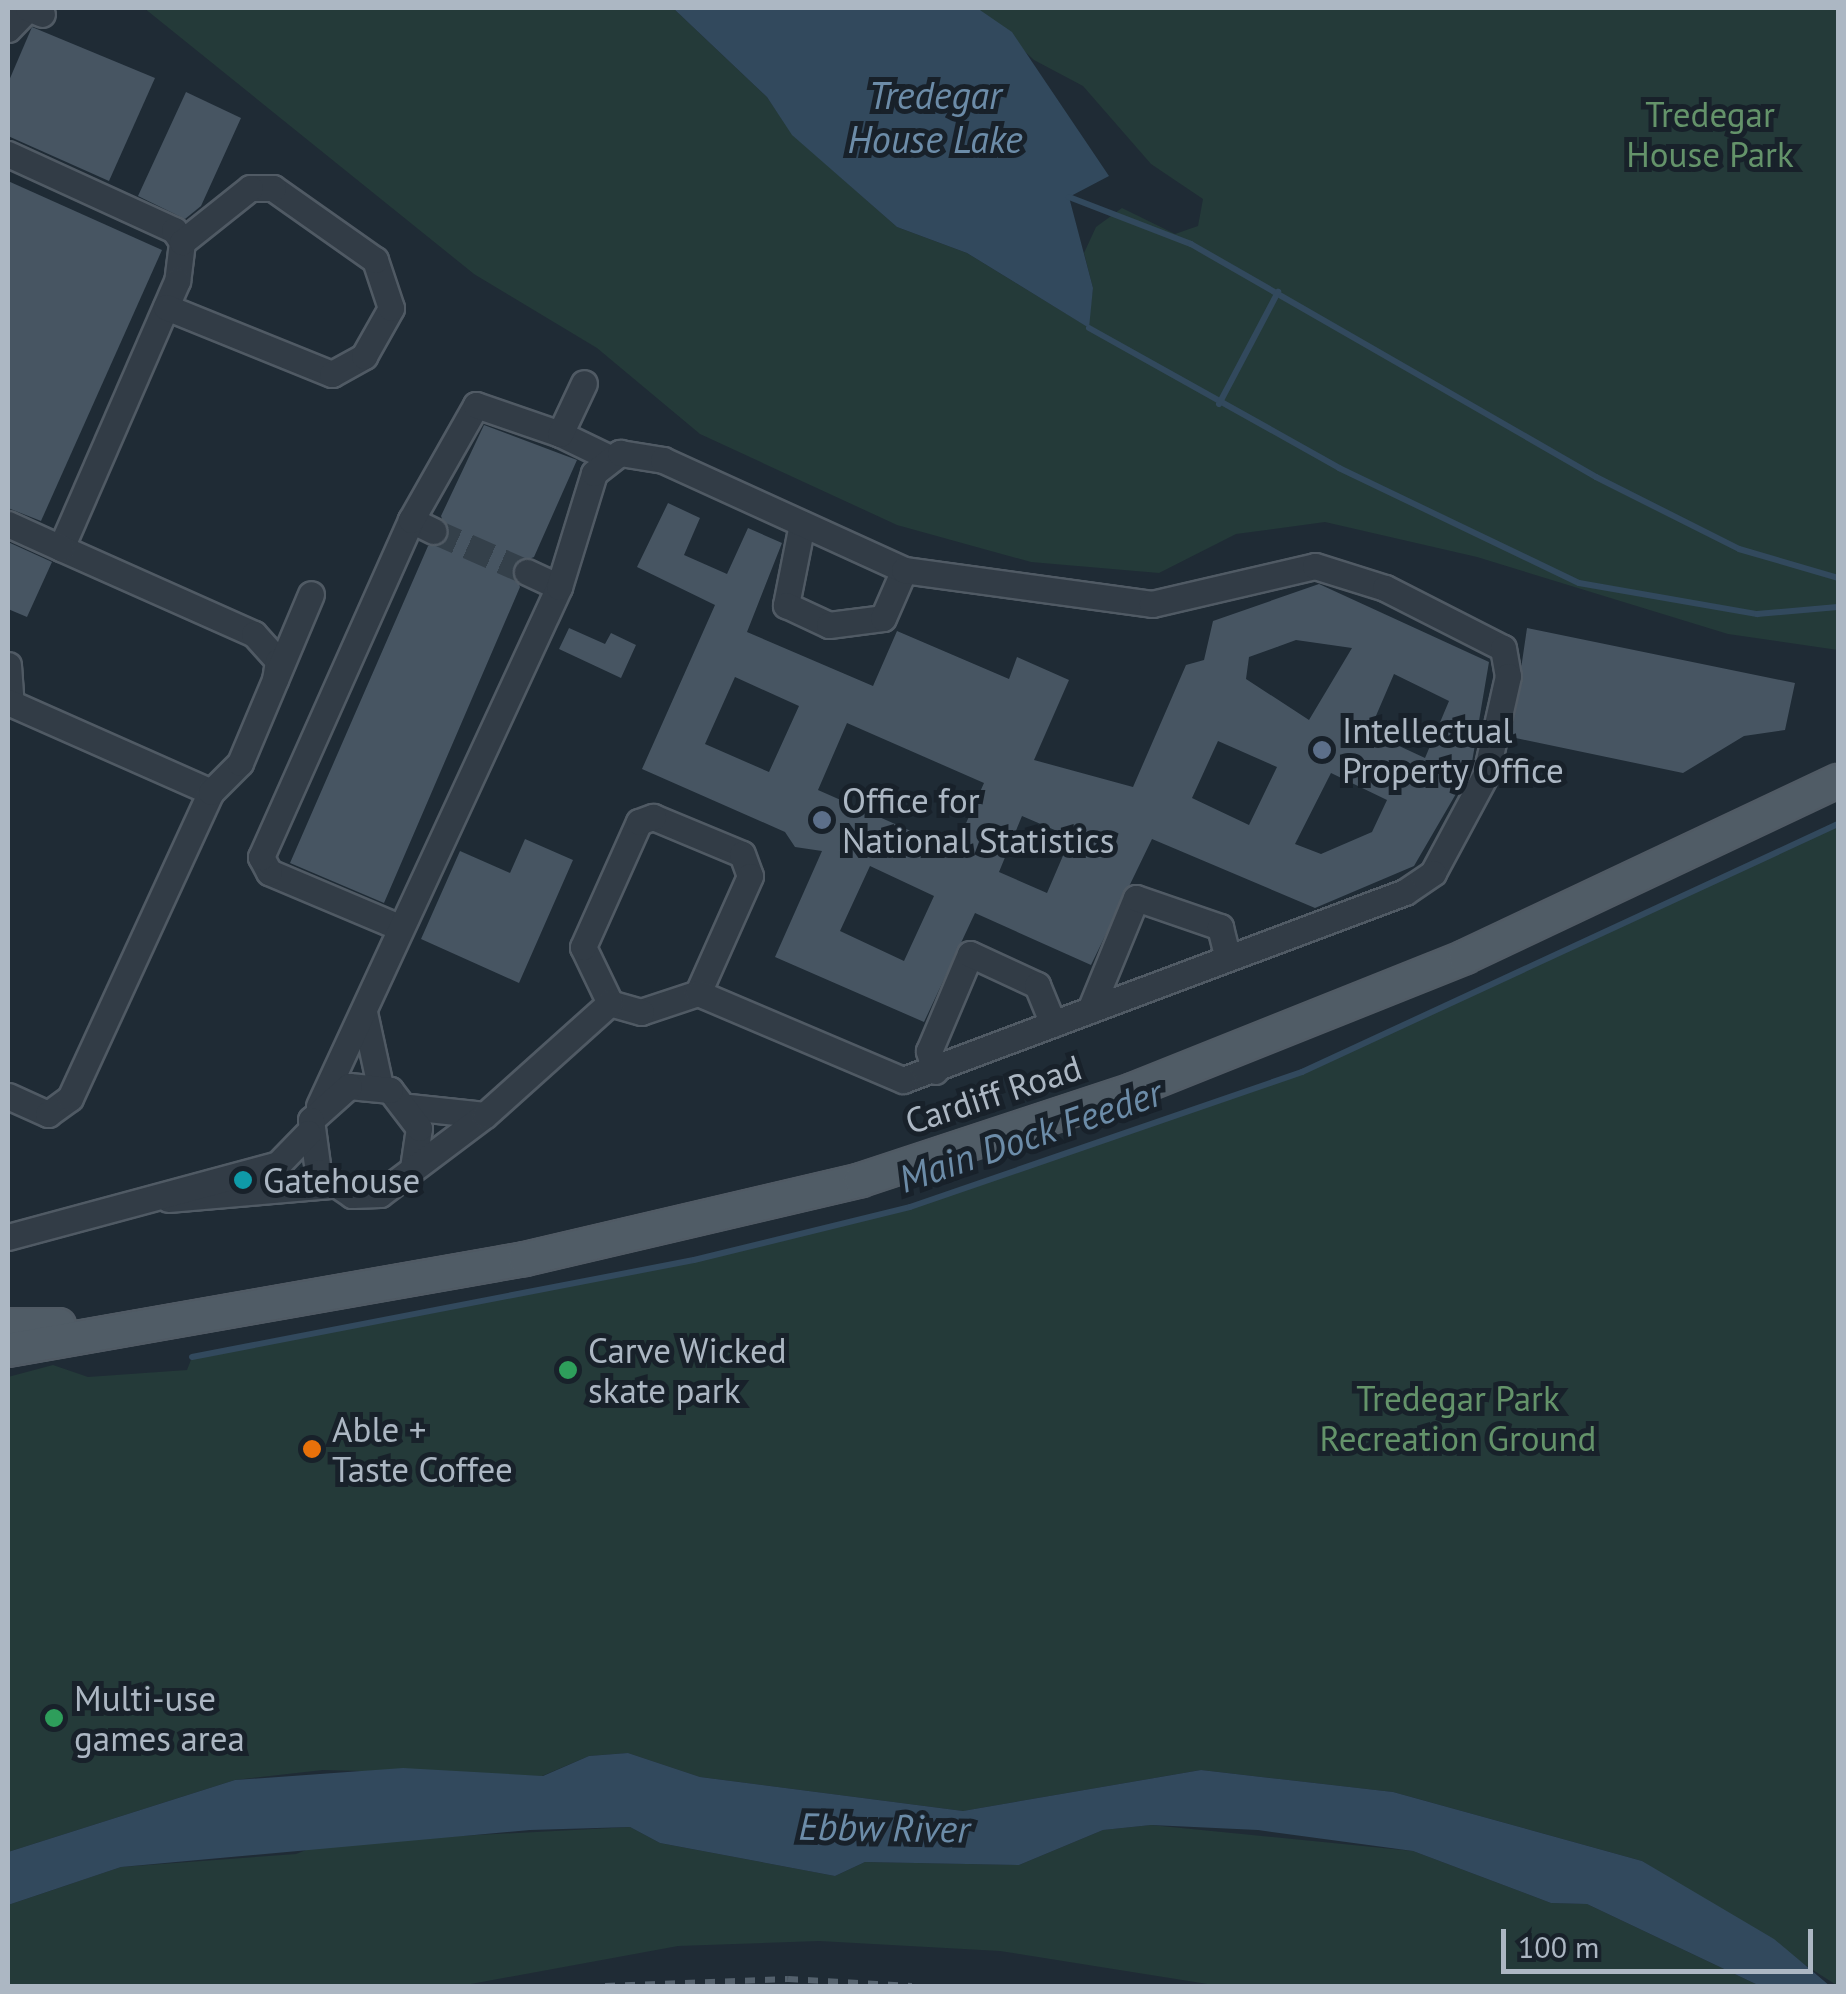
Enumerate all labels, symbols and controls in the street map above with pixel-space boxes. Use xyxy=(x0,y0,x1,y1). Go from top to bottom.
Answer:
water label: Tredegar House Lake xyxy=(847,72,1023,162)
park label: Tredegar House Park xyxy=(1626,93,1794,175)
place label: Intellectual Property Office xyxy=(1342,709,1565,791)
marker: Intellectual Property Office xyxy=(1311,739,1333,761)
place label: Office for National Statistics xyxy=(842,779,1115,861)
marker: Office for National Statistics xyxy=(811,809,833,831)
street label: Cardiff Road xyxy=(900,1046,1086,1142)
water label: Main Dock Feeder xyxy=(892,1069,1168,1201)
place label: Gatehouse xyxy=(263,1159,420,1201)
marker: Gatehouse xyxy=(232,1169,254,1191)
place label: Carve Wicked skate park xyxy=(588,1329,787,1411)
marker: Carve Wicked skate park xyxy=(557,1359,579,1381)
park label: Tredegar Park Recreation Ground xyxy=(1320,1377,1596,1459)
place label: Able + Taste Coffee xyxy=(332,1408,513,1490)
marker: Able + Taste Coffee xyxy=(301,1438,323,1460)
place label: Multi-use games area xyxy=(74,1677,245,1759)
marker: Multi-use games area xyxy=(43,1707,65,1729)
water label: Ebbw River xyxy=(798,1803,970,1851)
scale bar xyxy=(1506,1909,1818,1971)
text: 100 m xyxy=(1518,1927,1599,1966)

